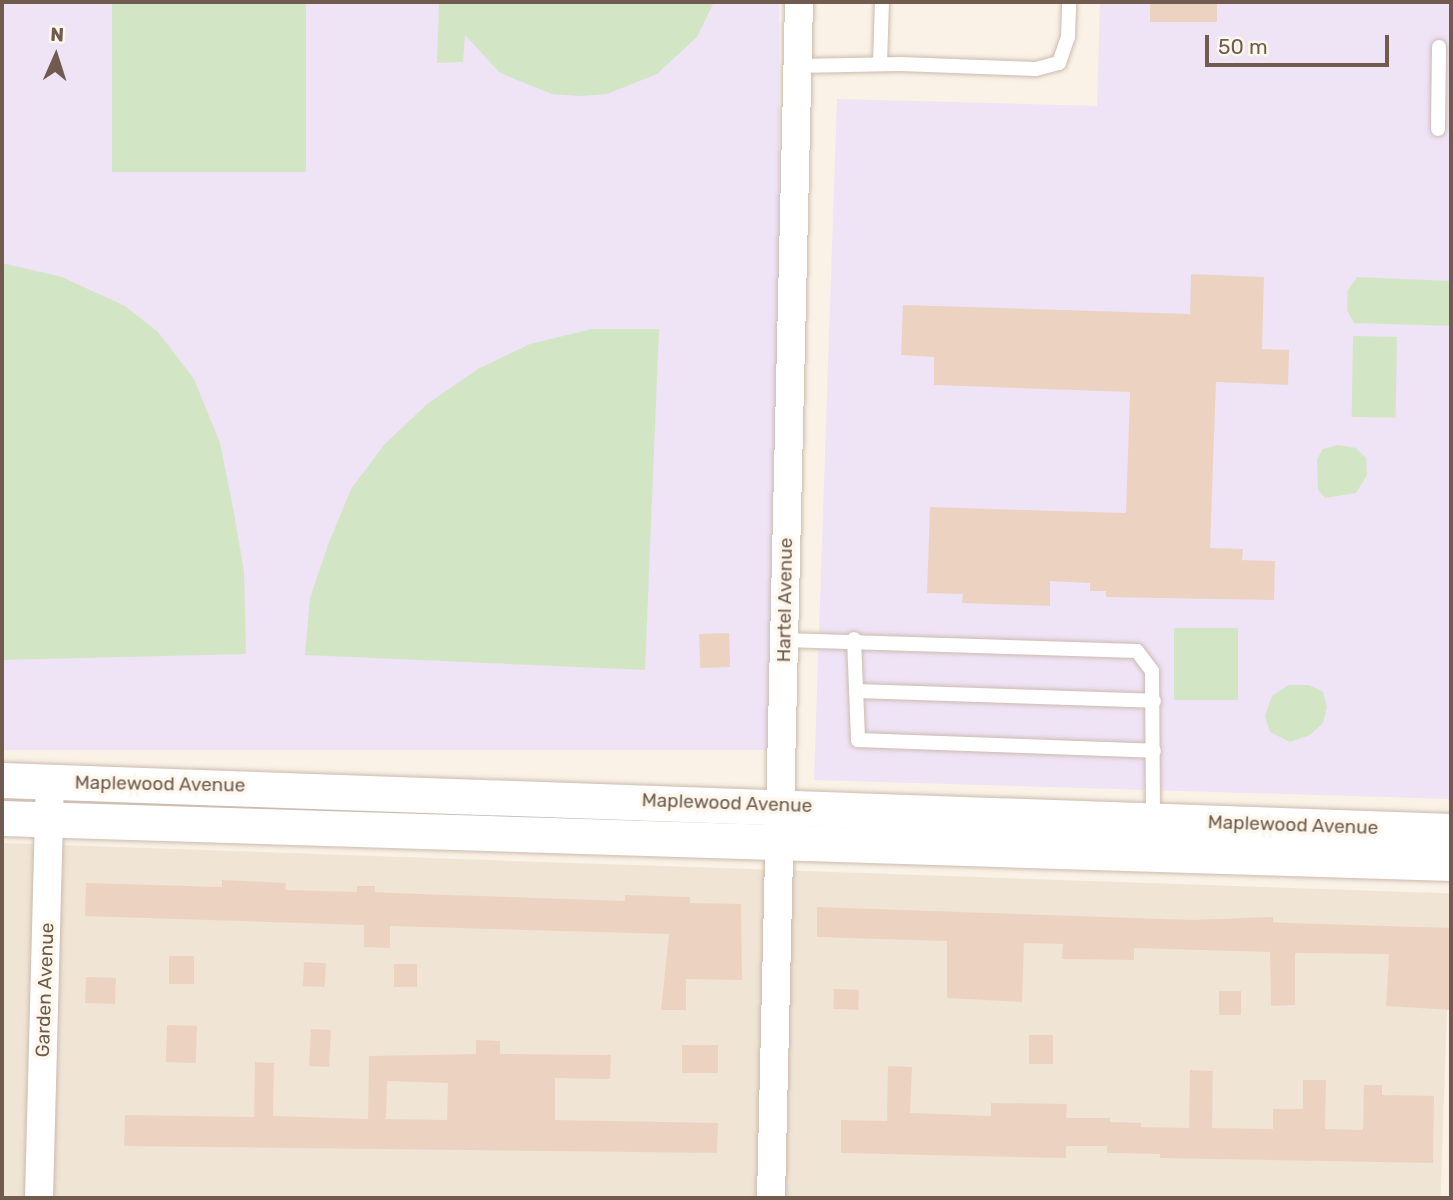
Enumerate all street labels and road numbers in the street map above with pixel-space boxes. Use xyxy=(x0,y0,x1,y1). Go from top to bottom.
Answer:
street label: Hartel Avenue xyxy=(773,537,797,663)
street label: Maplewood Avenue xyxy=(74,771,246,797)
street label: Maplewood Avenue xyxy=(641,789,813,817)
street label: Maplewood Avenue xyxy=(1207,811,1379,839)
street label: Garden Avenue xyxy=(31,922,59,1058)

